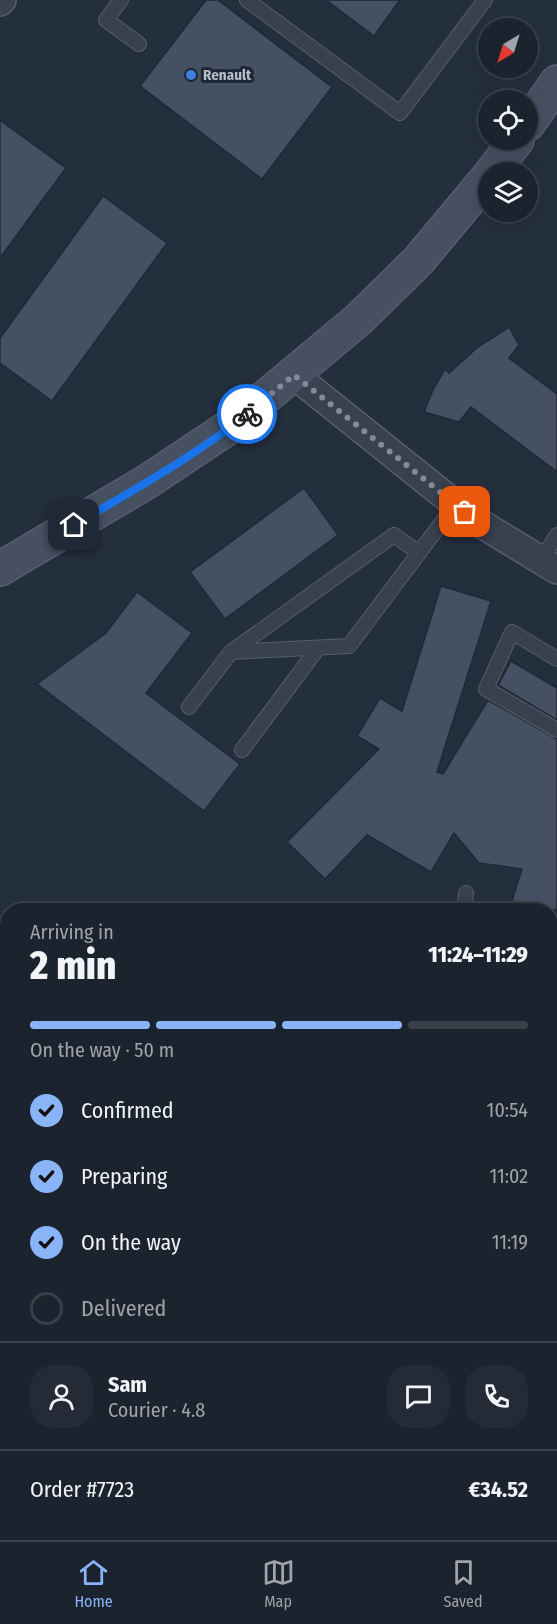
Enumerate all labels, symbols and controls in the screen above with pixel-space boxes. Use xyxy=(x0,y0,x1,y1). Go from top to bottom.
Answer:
north arrow xyxy=(478,18,538,78)
map controls xyxy=(478,18,538,222)
place label: Renault xyxy=(203,66,252,84)
marker: Renault xyxy=(184,68,198,82)
button: locate xyxy=(478,90,538,150)
button: layers xyxy=(478,162,538,222)
courier xyxy=(217,384,277,444)
icon: bike xyxy=(231,398,264,431)
pin xyxy=(439,486,490,537)
icon: bag xyxy=(448,495,481,528)
pin xyxy=(48,499,99,550)
icon: home xyxy=(57,508,90,541)
text: Arriving in xyxy=(30,920,114,944)
text: 11:24–11:29 xyxy=(428,941,528,968)
text: 2 min xyxy=(30,943,116,989)
text: On the way · 50 m xyxy=(30,1038,174,1062)
icon: check xyxy=(30,1094,63,1127)
text: Confirmed xyxy=(81,1097,174,1124)
text: 10:54 xyxy=(487,1098,528,1122)
icon: check xyxy=(30,1160,63,1193)
text: Preparing xyxy=(81,1163,167,1190)
text: 11:02 xyxy=(489,1164,528,1188)
icon: check xyxy=(30,1226,63,1259)
text: On the way xyxy=(81,1229,181,1256)
text: 11:19 xyxy=(492,1230,528,1254)
text: Delivered xyxy=(81,1295,166,1322)
button: person xyxy=(30,1365,93,1428)
button: chat xyxy=(387,1365,450,1428)
button: phone xyxy=(465,1365,528,1428)
text: Sam xyxy=(108,1371,147,1398)
text: Courier · 4.8 xyxy=(108,1398,205,1422)
text: Order #7723 xyxy=(30,1476,134,1503)
text: €34.52 xyxy=(469,1476,528,1503)
tab: Home xyxy=(74,1556,113,1611)
tab: Map xyxy=(262,1556,295,1611)
tab: Saved xyxy=(443,1556,483,1611)

